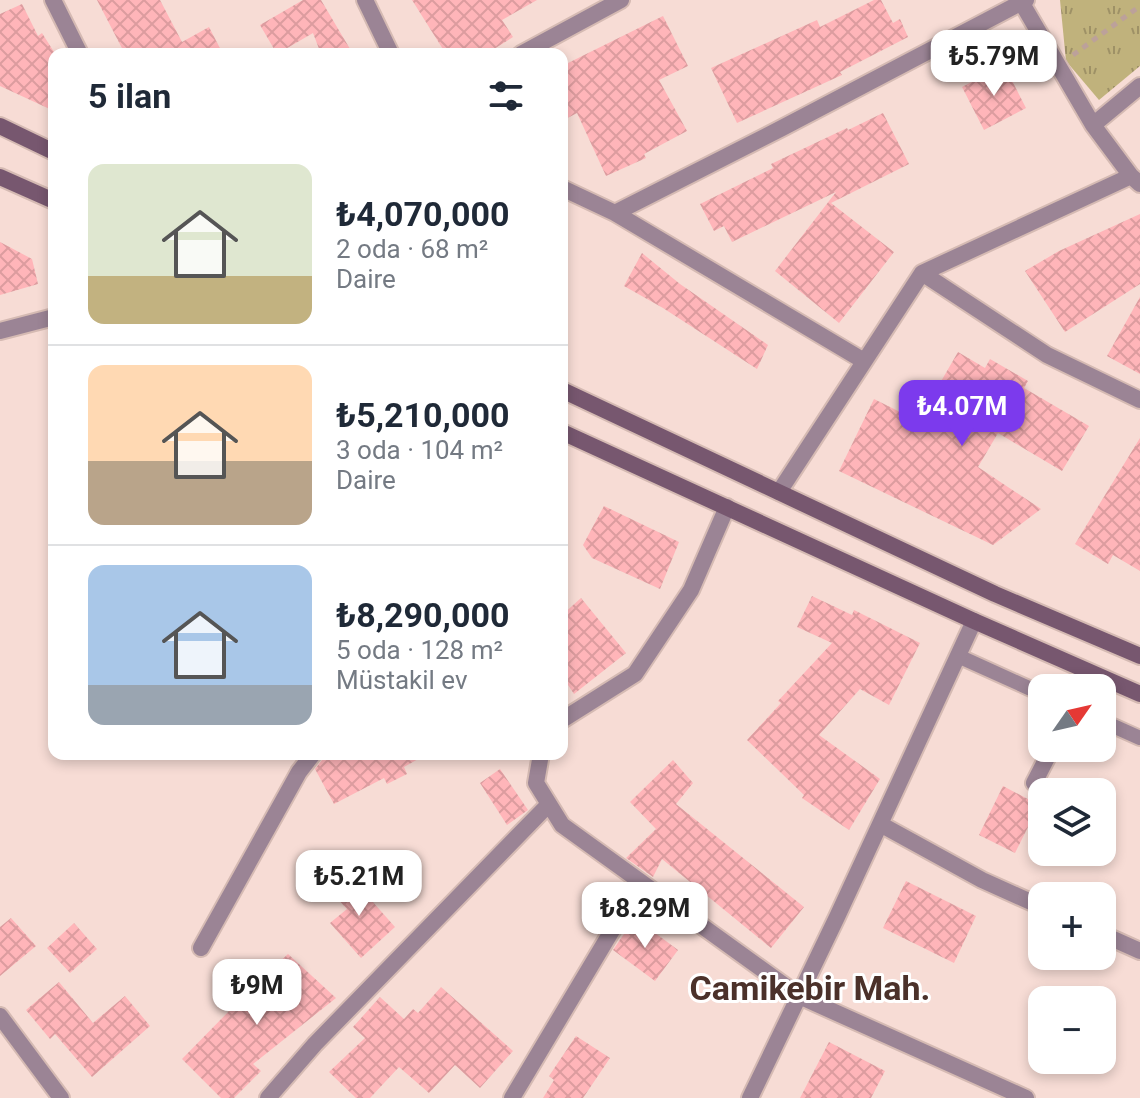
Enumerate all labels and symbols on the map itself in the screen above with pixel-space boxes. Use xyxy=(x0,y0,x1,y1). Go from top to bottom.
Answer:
pin: ₺5.79M xyxy=(929,30,1059,98)
pin: ₺4.07M xyxy=(897,380,1027,448)
north arrow xyxy=(1028,674,1116,762)
pin: ₺5.21M xyxy=(294,850,424,918)
pin: ₺8.29M xyxy=(580,882,710,950)
pin: ₺9M xyxy=(218,959,296,1027)
district label: Camikebir Mah. xyxy=(690,968,930,1008)

